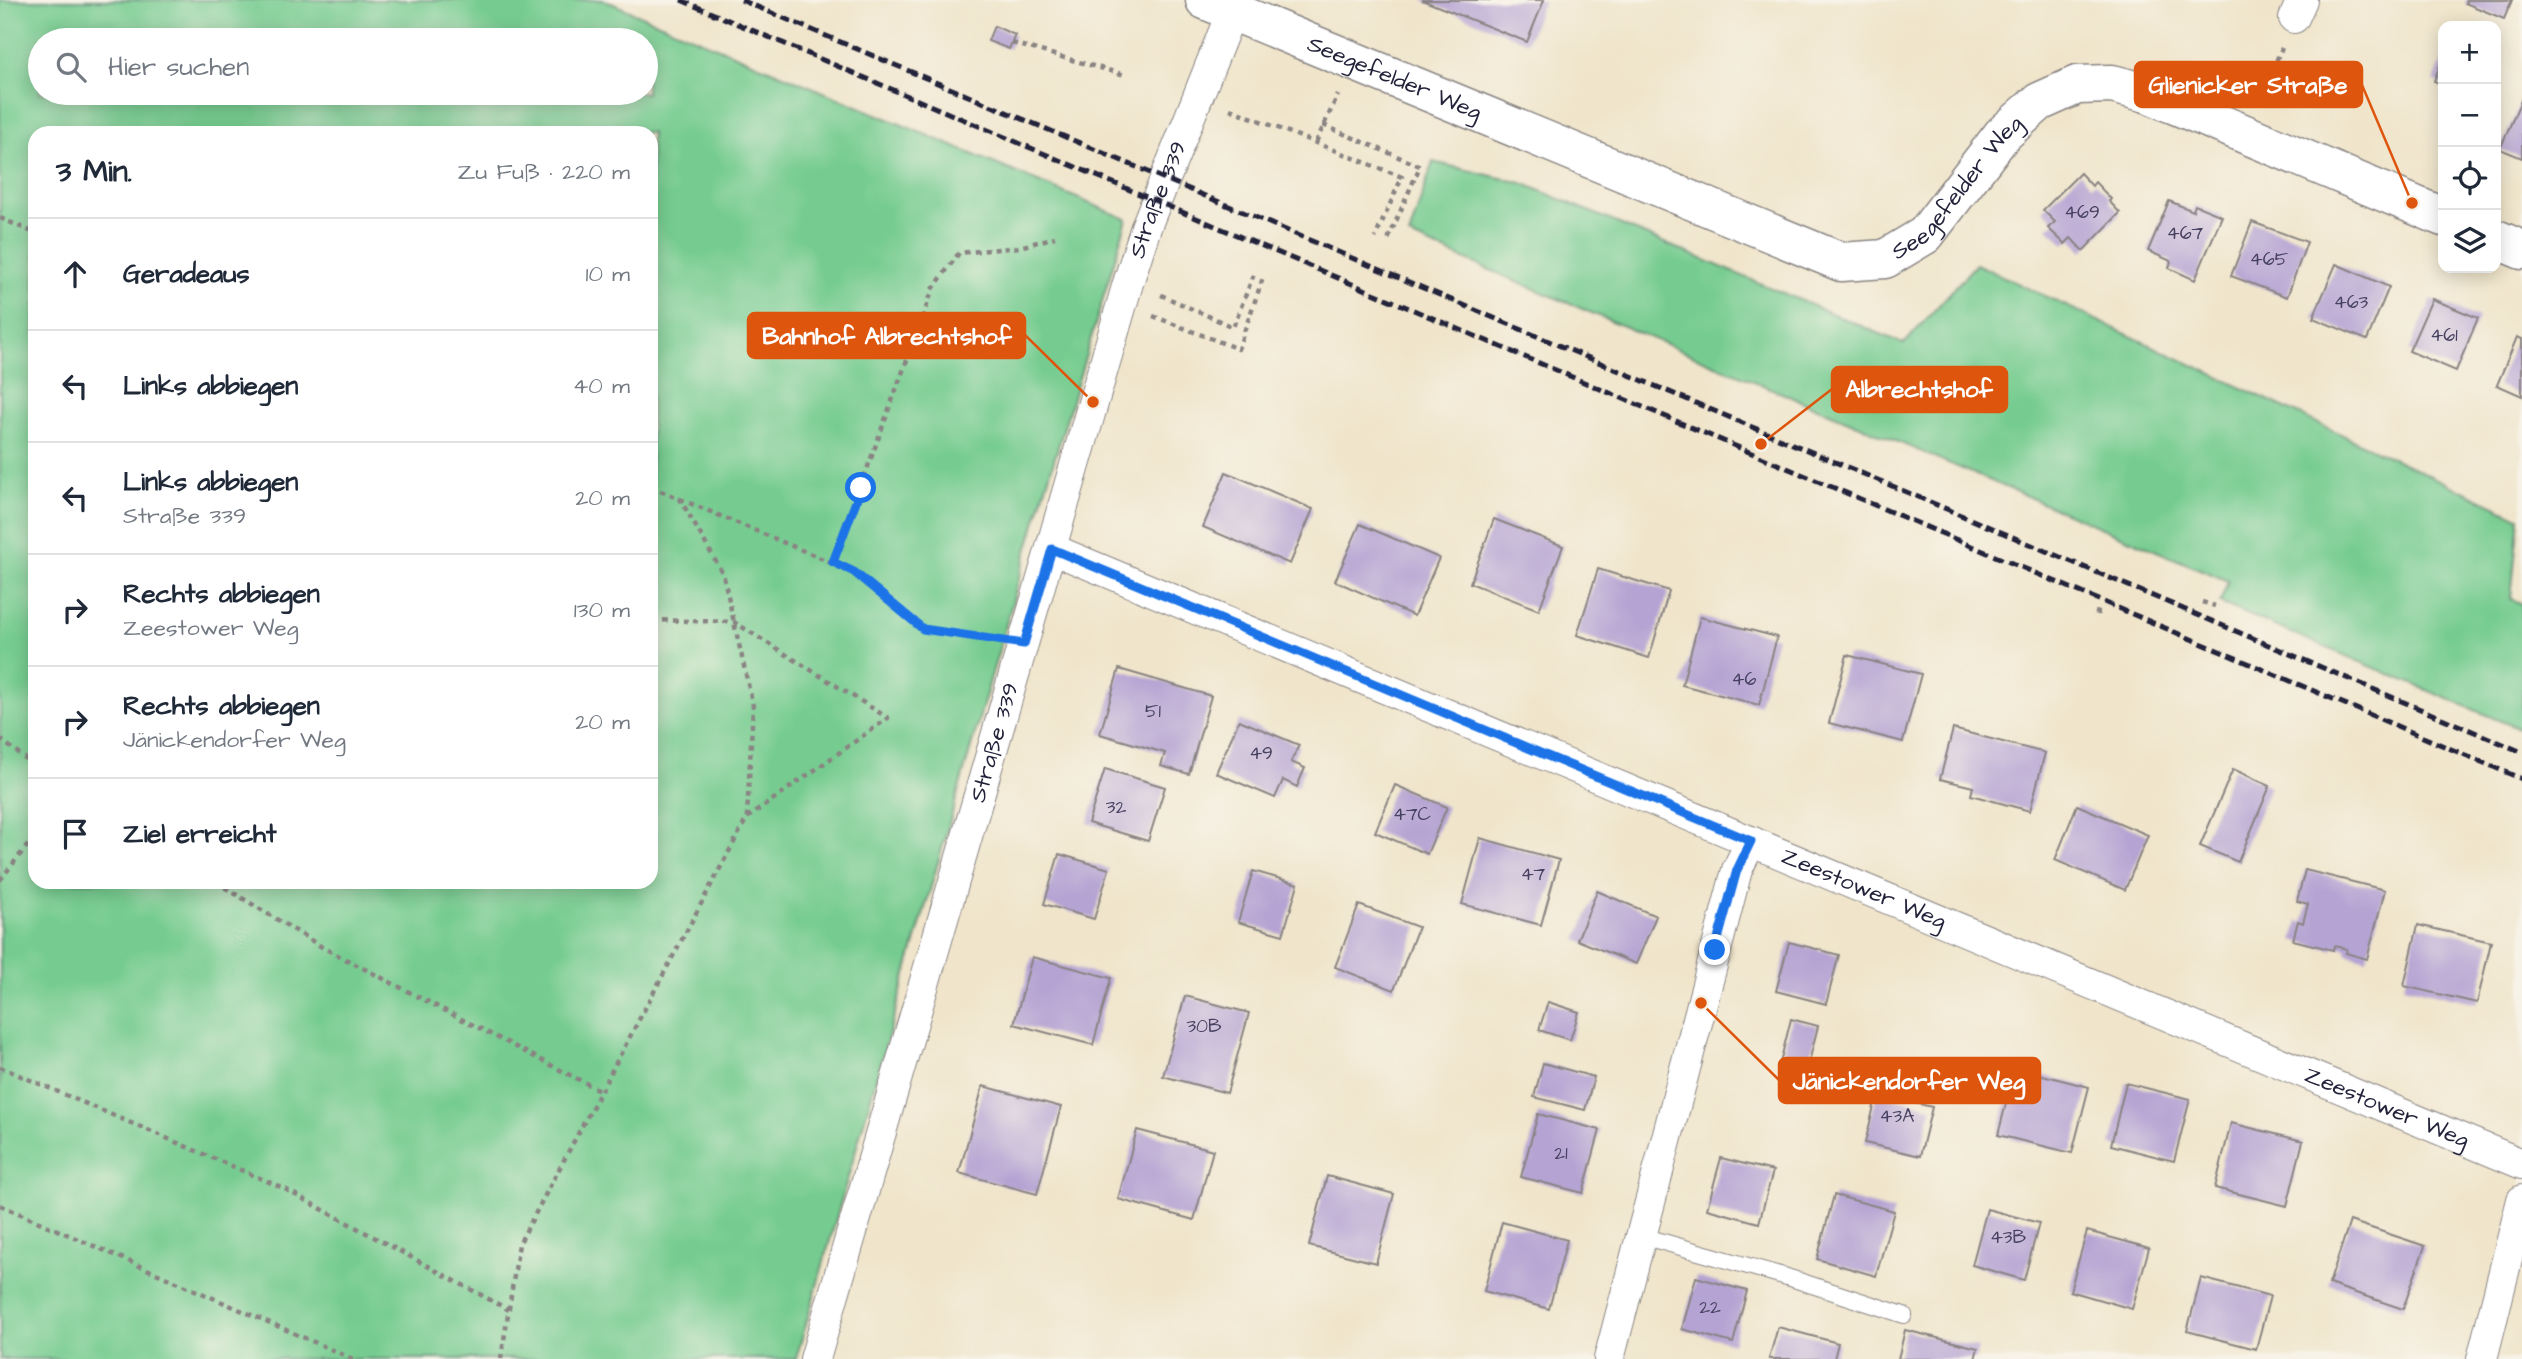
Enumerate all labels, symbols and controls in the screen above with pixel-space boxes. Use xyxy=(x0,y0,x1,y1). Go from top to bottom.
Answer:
map controls xyxy=(2438,21,2501,273)
button: + xyxy=(2438,21,2501,84)
search box xyxy=(28,28,658,105)
street label: Seegefelder Weg xyxy=(1303,28,1487,129)
icon: search xyxy=(52,48,90,86)
text: Hier suchen xyxy=(108,49,249,85)
callout: Glienicker Straße xyxy=(2135,62,2362,107)
text: Glienicker Straße xyxy=(2148,69,2348,103)
button: − xyxy=(2438,84,2501,147)
street label: Seegefelder Weg xyxy=(1885,108,2031,268)
street label: Straße 339 xyxy=(1121,136,1195,262)
button: locate xyxy=(2438,147,2501,210)
text: 3 Min. xyxy=(56,151,132,193)
text: Zu Fuß · 220 m xyxy=(458,156,630,188)
house number: 469 xyxy=(2064,199,2100,226)
button: layers xyxy=(2438,210,2501,273)
house number: 467 xyxy=(2167,220,2204,247)
house number: 465 xyxy=(2250,246,2289,273)
icon: ahead xyxy=(56,255,94,293)
text: Geradeaus xyxy=(123,256,250,292)
text: 10 m xyxy=(585,258,630,290)
house number: 463 xyxy=(2334,289,2369,316)
callout: Bahnhof Albrechtshof xyxy=(748,313,1025,358)
text: Bahnhof Albrechtshof xyxy=(762,320,1013,354)
house number: 461 xyxy=(2430,322,2458,349)
icon: left xyxy=(56,367,94,405)
callout: Albrechtshof xyxy=(1832,367,2007,412)
text: Links abbiegen xyxy=(123,368,298,404)
text: 40 m xyxy=(573,370,630,402)
text: Albrechtshof xyxy=(1845,373,1993,407)
text: Links abbiegen xyxy=(123,464,298,500)
route start xyxy=(845,472,876,503)
icon: left xyxy=(56,479,94,517)
text: 20 m xyxy=(575,482,630,514)
text: Straße 339 xyxy=(123,500,246,532)
text: Rechts abbiegen xyxy=(123,576,320,612)
icon: right xyxy=(56,591,94,629)
text: 130 m xyxy=(574,594,630,626)
text: Zeestower Weg xyxy=(123,612,299,644)
house number: 46 xyxy=(1732,666,1757,693)
street label: Straße 339 xyxy=(962,679,1027,806)
text: Rechts abbiegen xyxy=(123,688,320,724)
house number: 51 xyxy=(1145,698,1162,725)
icon: right xyxy=(56,703,94,741)
text: 20 m xyxy=(575,706,630,738)
text: Jänickendorfer Weg xyxy=(123,724,346,756)
house number: 49 xyxy=(1249,740,1273,767)
house number: 32 xyxy=(1106,794,1126,821)
house number: 47C xyxy=(1393,801,1432,828)
icon: arrive xyxy=(56,815,94,853)
text: Ziel erreicht xyxy=(123,816,277,852)
street label: Zeestower Weg xyxy=(1777,840,1951,938)
house number: 47 xyxy=(1521,861,1546,888)
route end xyxy=(1699,934,1730,965)
house number: 30B xyxy=(1186,1013,1222,1040)
callout: Jänickendorfer Weg xyxy=(1779,1058,2040,1103)
street label: Zeestower Weg xyxy=(2300,1059,2474,1157)
text: Jänickendorfer Weg xyxy=(1792,1065,2026,1100)
house number: 43A xyxy=(1880,1103,1914,1130)
house number: 21 xyxy=(1554,1140,1568,1167)
house number: 43B xyxy=(1990,1224,2027,1251)
house number: 22 xyxy=(1699,1294,1721,1321)

